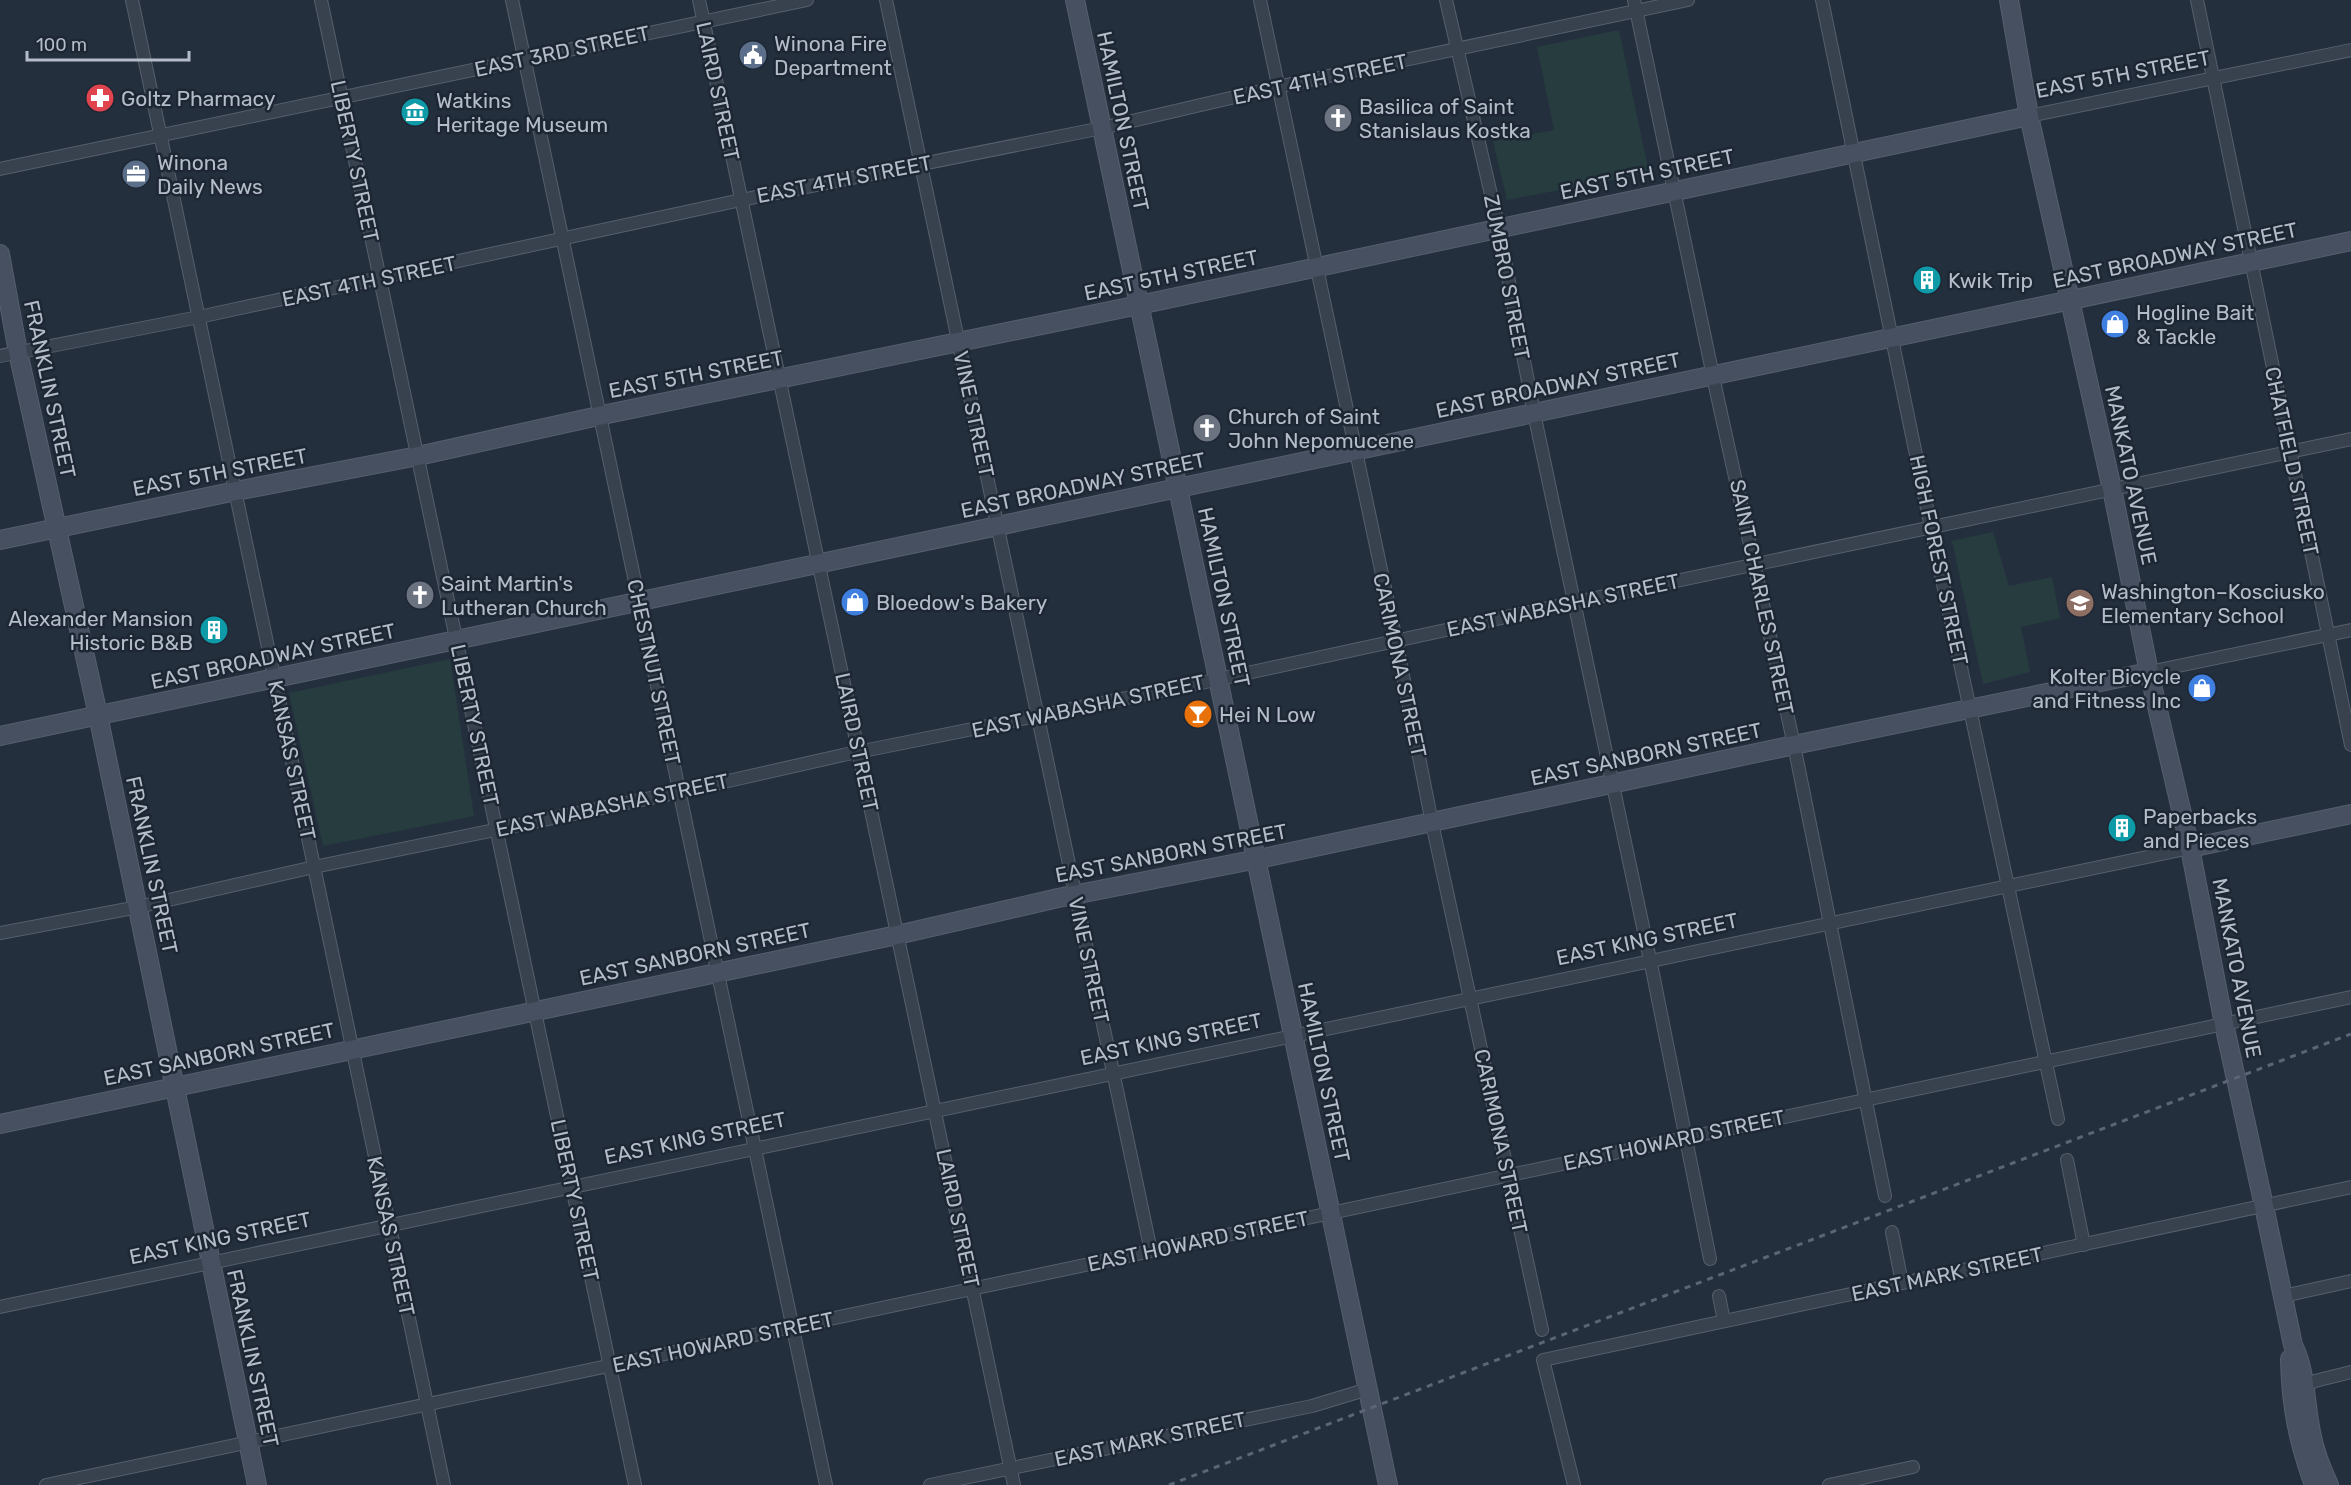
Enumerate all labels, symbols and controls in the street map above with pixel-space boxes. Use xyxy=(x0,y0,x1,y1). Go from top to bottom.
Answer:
street label: LAIRD STREET xyxy=(691,19,745,163)
street label: EAST 3RD STREET xyxy=(472,20,652,82)
scale bar xyxy=(27,24,189,62)
street label: HAMILTON STREET xyxy=(1092,29,1154,213)
place label: Winona Fire Department xyxy=(774,31,892,80)
text: 100 m xyxy=(36,34,87,56)
public building icon: Winona Fire Department xyxy=(737,39,769,71)
street label: EAST 5TH STREET xyxy=(2034,45,2212,103)
street label: EAST 4TH STREET xyxy=(1231,48,1409,110)
street label: LIBERTY STREET xyxy=(326,78,384,244)
pharmacy icon: Goltz Pharmacy xyxy=(84,82,116,114)
place label: Goltz Pharmacy xyxy=(121,86,276,111)
place label: Watkins Heritage Museum xyxy=(436,88,608,137)
place label: Basilica of Saint Stanislaus Kostka xyxy=(1359,94,1531,143)
museum icon: Watkins Heritage Museum xyxy=(399,96,431,128)
church icon: Basilica of Saint Stanislaus Kostka xyxy=(1322,102,1354,134)
street label: EAST 5TH STREET xyxy=(1558,143,1736,205)
place label: Winona Daily News xyxy=(157,150,263,199)
street label: EAST 4TH STREET xyxy=(754,150,934,208)
office icon: Winona Daily News xyxy=(120,158,152,190)
street label: ZUMBRO STREET xyxy=(1479,192,1535,362)
street label: EAST BROADWAY STREET xyxy=(2050,217,2300,293)
street label: EAST 5TH STREET xyxy=(1082,244,1260,306)
street label: EAST 4TH STREET xyxy=(280,250,458,312)
building icon: Kwik Trip xyxy=(1911,264,1943,296)
place label: Kwik Trip xyxy=(1948,268,2033,293)
street label: FRANKLIN STREET xyxy=(19,298,81,480)
place label: Hogline Bait & Tackle xyxy=(2136,300,2254,349)
shop icon: Hogline Bait & Tackle xyxy=(2099,308,2131,340)
street label: EAST 5TH STREET xyxy=(607,345,785,403)
street label: EAST BROADWAY STREET xyxy=(1433,347,1683,423)
street label: VINE STREET xyxy=(948,349,1000,479)
street label: CHATFIELD STREET xyxy=(2260,364,2324,558)
street label: MANKATO AVENUE xyxy=(2100,383,2162,567)
place label: Church of Saint John Nepomucene xyxy=(1228,404,1414,453)
church icon: Church of Saint John Nepomucene xyxy=(1191,412,1223,444)
street label: EAST 5TH STREET xyxy=(131,443,309,501)
street label: EAST BROADWAY STREET xyxy=(958,447,1208,523)
street label: HIGH FOREST STREET xyxy=(1905,453,1973,667)
street label: SAINT CHARLES STREET xyxy=(1725,477,1799,717)
street label: HAMILTON STREET xyxy=(1193,505,1255,689)
street label: EAST WABASHA STREET xyxy=(1444,568,1682,642)
street label: CARIMONA STREET xyxy=(1368,570,1432,760)
place label: Saint Martin's Lutheran Church xyxy=(441,571,607,620)
street label: CHESTNUT STREET xyxy=(622,577,686,767)
church icon: Saint Martin's Lutheran Church xyxy=(404,579,436,611)
place label: Washington–Kosciusko Elementary School xyxy=(2101,579,2325,628)
shop icon: Bloedow's Bakery xyxy=(839,586,871,618)
school or university icon: Washington–Kosciusko Elementary School xyxy=(2064,587,2096,619)
place label: Bloedow's Bakery xyxy=(876,590,1048,615)
place label: Alexander Mansion Historic B&B xyxy=(8,606,193,655)
building icon: Alexander Mansion Historic B&B xyxy=(198,614,230,646)
street label: EAST BROADWAY STREET xyxy=(148,618,398,694)
street label: LIBERTY STREET xyxy=(446,642,504,808)
place label: Kolter Bicycle and Fitness Inc xyxy=(2032,664,2181,713)
street label: EAST WABASHA STREET xyxy=(969,669,1207,743)
street label: LAIRD STREET xyxy=(830,670,884,814)
shop icon: Kolter Bicycle and Fitness Inc xyxy=(2186,672,2218,704)
street label: KANSAS STREET xyxy=(263,678,321,842)
bar icon: Hei N Low xyxy=(1182,698,1214,730)
place label: Hei N Low xyxy=(1219,702,1316,727)
street label: EAST SANBORN STREET xyxy=(1528,717,1764,791)
street label: EAST WABASHA STREET xyxy=(493,768,731,842)
street label: FRANKLIN STREET xyxy=(121,774,183,956)
place label: Paperbacks and Pieces xyxy=(2143,804,2257,853)
building icon: Paperbacks and Pieces xyxy=(2106,812,2138,844)
street label: EAST SANBORN STREET xyxy=(1053,818,1289,888)
street label: MANKATO AVENUE xyxy=(2207,876,2267,1060)
street label: VINE STREET xyxy=(1063,895,1115,1025)
street label: EAST KING STREET xyxy=(1554,908,1740,970)
street label: EAST SANBORN STREET xyxy=(577,917,813,991)
street label: HAMILTON STREET xyxy=(1293,980,1355,1164)
street label: EAST KING STREET xyxy=(1078,1008,1264,1070)
street label: EAST SANBORN STREET xyxy=(101,1017,337,1091)
street label: CARIMONA STREET xyxy=(1469,1046,1533,1236)
street label: EAST HOWARD STREET xyxy=(1561,1104,1787,1176)
street label: EAST KING STREET xyxy=(602,1107,788,1169)
street label: LIBERTY STREET xyxy=(546,1117,604,1283)
street label: LAIRD STREET xyxy=(931,1146,985,1290)
street label: KANSAS STREET xyxy=(362,1154,420,1318)
street label: EAST HOWARD STREET xyxy=(1085,1205,1311,1277)
street label: EAST KING STREET xyxy=(127,1207,313,1269)
street label: EAST MARK STREET xyxy=(1849,1242,2045,1306)
street label: FRANKLIN STREET xyxy=(222,1267,284,1449)
street label: EAST HOWARD STREET xyxy=(610,1306,836,1378)
street label: EAST MARK STREET xyxy=(1052,1407,1248,1471)

